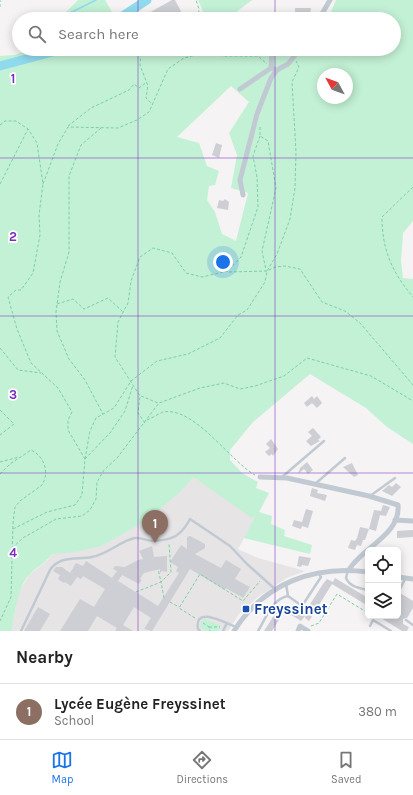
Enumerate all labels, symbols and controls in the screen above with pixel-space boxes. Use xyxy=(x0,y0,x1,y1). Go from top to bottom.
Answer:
search box xyxy=(12,12,401,56)
icon: search xyxy=(26,23,48,45)
text: Search here xyxy=(58,25,139,43)
north arrow xyxy=(317,68,353,104)
text: 1 xyxy=(11,71,15,86)
text: 2 xyxy=(9,229,17,244)
your location xyxy=(213,252,233,272)
text: 3 xyxy=(9,387,17,402)
pin: 1 xyxy=(142,510,168,543)
text: 4 xyxy=(9,545,17,560)
map controls xyxy=(365,547,401,619)
button: locate xyxy=(365,547,401,583)
button: layers xyxy=(365,583,401,619)
place label: Freyssinet xyxy=(254,600,328,618)
marker: Freyssinet xyxy=(241,604,251,614)
text: Nearby xyxy=(16,647,73,667)
text: Lycée Eugène Freyssinet xyxy=(54,695,226,713)
text: 1 xyxy=(27,704,31,719)
text: 380 m xyxy=(358,704,397,719)
text: School xyxy=(54,713,94,728)
tab: Map xyxy=(51,749,73,786)
tab: Directions xyxy=(176,749,228,786)
tab: Saved xyxy=(331,749,362,786)

